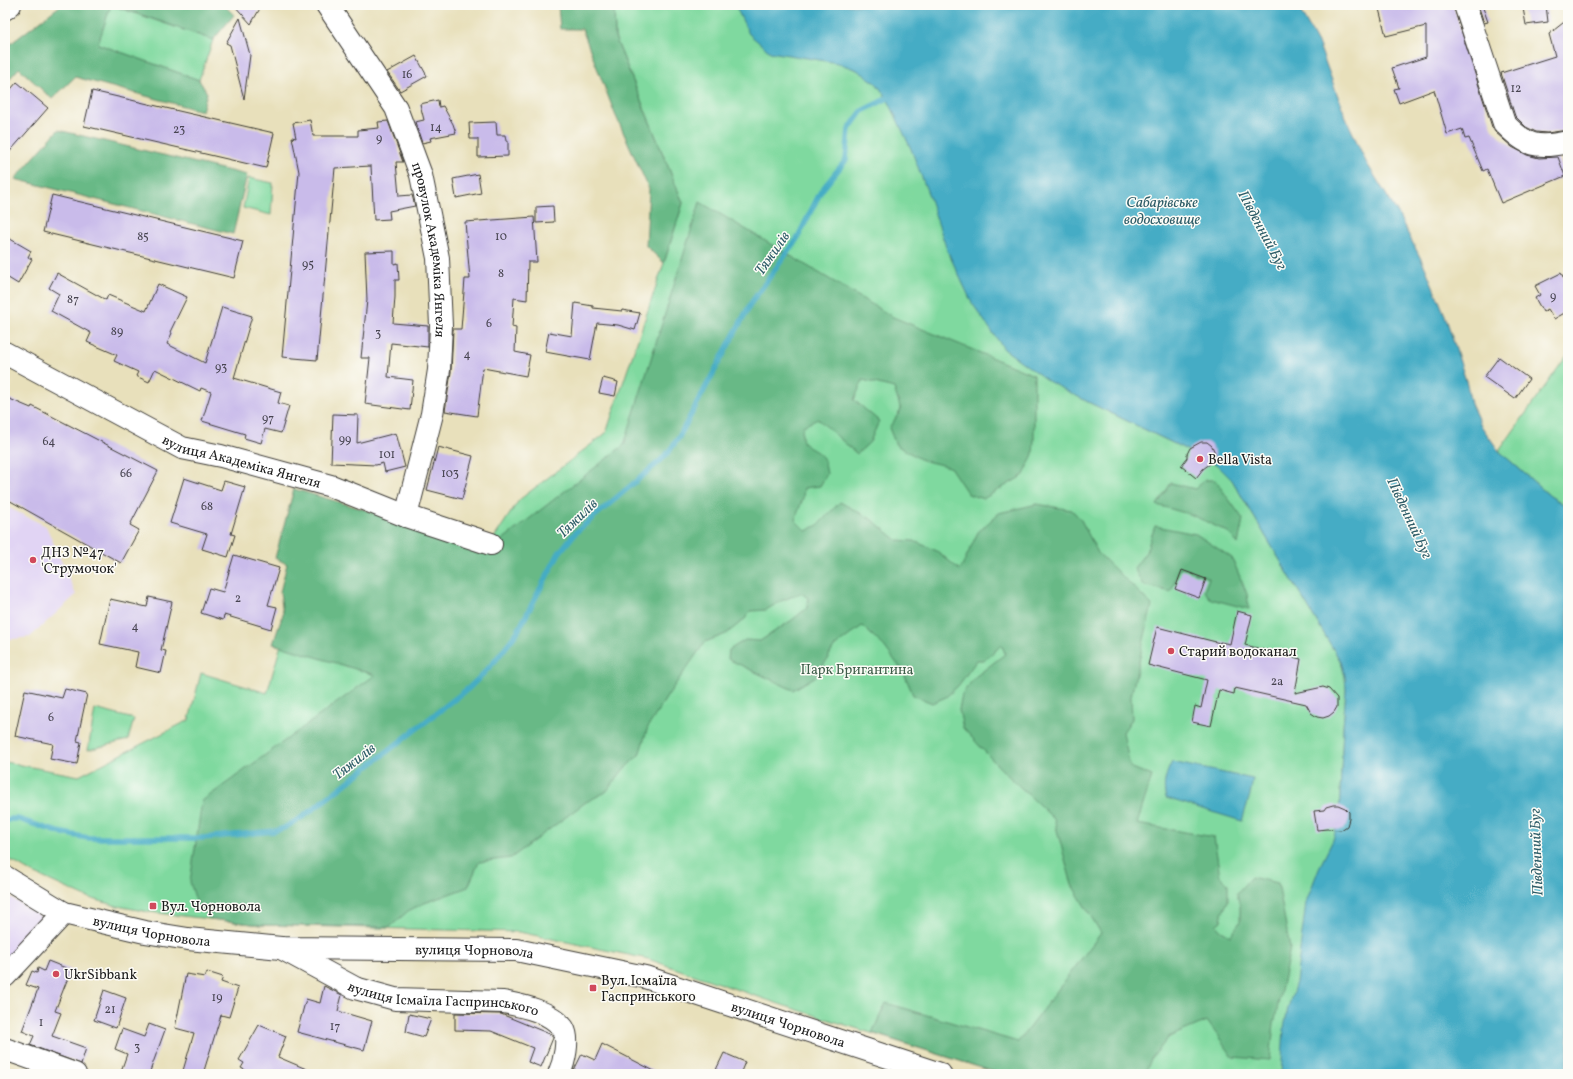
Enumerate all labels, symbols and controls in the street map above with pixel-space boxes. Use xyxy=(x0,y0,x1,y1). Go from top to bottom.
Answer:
house number: 16 xyxy=(402,67,412,83)
house number: 12 xyxy=(1510,81,1522,97)
house number: 14 xyxy=(430,120,442,136)
house number: 23 xyxy=(173,122,185,138)
house number: 9 xyxy=(376,131,382,147)
street label: провулок Академіка Янгеля xyxy=(406,160,449,338)
water label: Південний Буг xyxy=(1232,187,1292,275)
water label: Сабарівське водосховище xyxy=(1124,193,1201,231)
water label: Тяжилів xyxy=(750,228,796,280)
house number: 85 xyxy=(137,229,149,245)
house number: 10 xyxy=(495,229,507,245)
house number: 95 xyxy=(302,257,314,273)
house number: 8 xyxy=(498,266,504,282)
house number: 9 xyxy=(1550,289,1556,305)
house number: 87 xyxy=(67,292,79,308)
house number: 6 xyxy=(486,316,492,332)
house number: 89 xyxy=(111,324,123,340)
house number: 3 xyxy=(375,326,381,342)
house number: 4 xyxy=(463,347,471,363)
house number: 93 xyxy=(215,360,227,376)
house number: 97 xyxy=(262,411,274,427)
street label: вулиця Академіка Янгеля xyxy=(158,431,323,494)
house number: 99 xyxy=(339,432,351,448)
house number: 64 xyxy=(43,434,55,450)
house number: 101 xyxy=(379,447,395,463)
place label: Bella Vista xyxy=(1208,451,1272,470)
marker: Bella Vista xyxy=(1195,454,1205,464)
house number: 66 xyxy=(120,466,132,482)
house number: 103 xyxy=(441,466,459,482)
water label: Південний Буг xyxy=(1381,475,1437,563)
water label: Тяжилів xyxy=(553,494,603,544)
house number: 68 xyxy=(201,499,213,515)
place label: ДНЗ №47 'Струмочок' xyxy=(41,544,117,579)
marker: ДНЗ №47 'Струмочок' xyxy=(28,555,38,565)
house number: 2 xyxy=(235,591,241,607)
house number: 4 xyxy=(131,619,139,635)
place label: Старий водоканал xyxy=(1179,643,1297,662)
marker: Старий водоканал xyxy=(1166,646,1176,656)
park label: Парк Бригантина xyxy=(801,661,914,680)
house number: 2а xyxy=(1271,674,1283,690)
house number: 6 xyxy=(48,710,54,726)
water label: Тяжилів xyxy=(329,739,381,786)
water label: Південний Буг xyxy=(1525,807,1550,896)
place label: Вул. Чорновола xyxy=(161,898,261,917)
marker: Вул. Чорновола xyxy=(148,901,158,911)
street label: вулиця Чорновола xyxy=(91,912,211,952)
street label: вулиця Чорновола xyxy=(415,941,536,965)
place label: UkrSibbank xyxy=(64,966,137,985)
marker: UkrSibbank xyxy=(51,969,61,979)
place label: Вул. Ісмаїла Гаспринського xyxy=(601,972,696,1007)
street label: вулиця Ісмаїла Гаспринського xyxy=(344,978,541,1022)
marker: Вул. Ісмаїла Гаспринського xyxy=(588,983,598,993)
house number: 19 xyxy=(212,990,222,1006)
street label: вулиця Чорновола xyxy=(728,998,847,1053)
house number: 21 xyxy=(104,1002,116,1018)
house number: 1 xyxy=(39,1015,43,1031)
house number: 17 xyxy=(330,1019,340,1035)
house number: 3 xyxy=(134,1040,140,1056)

